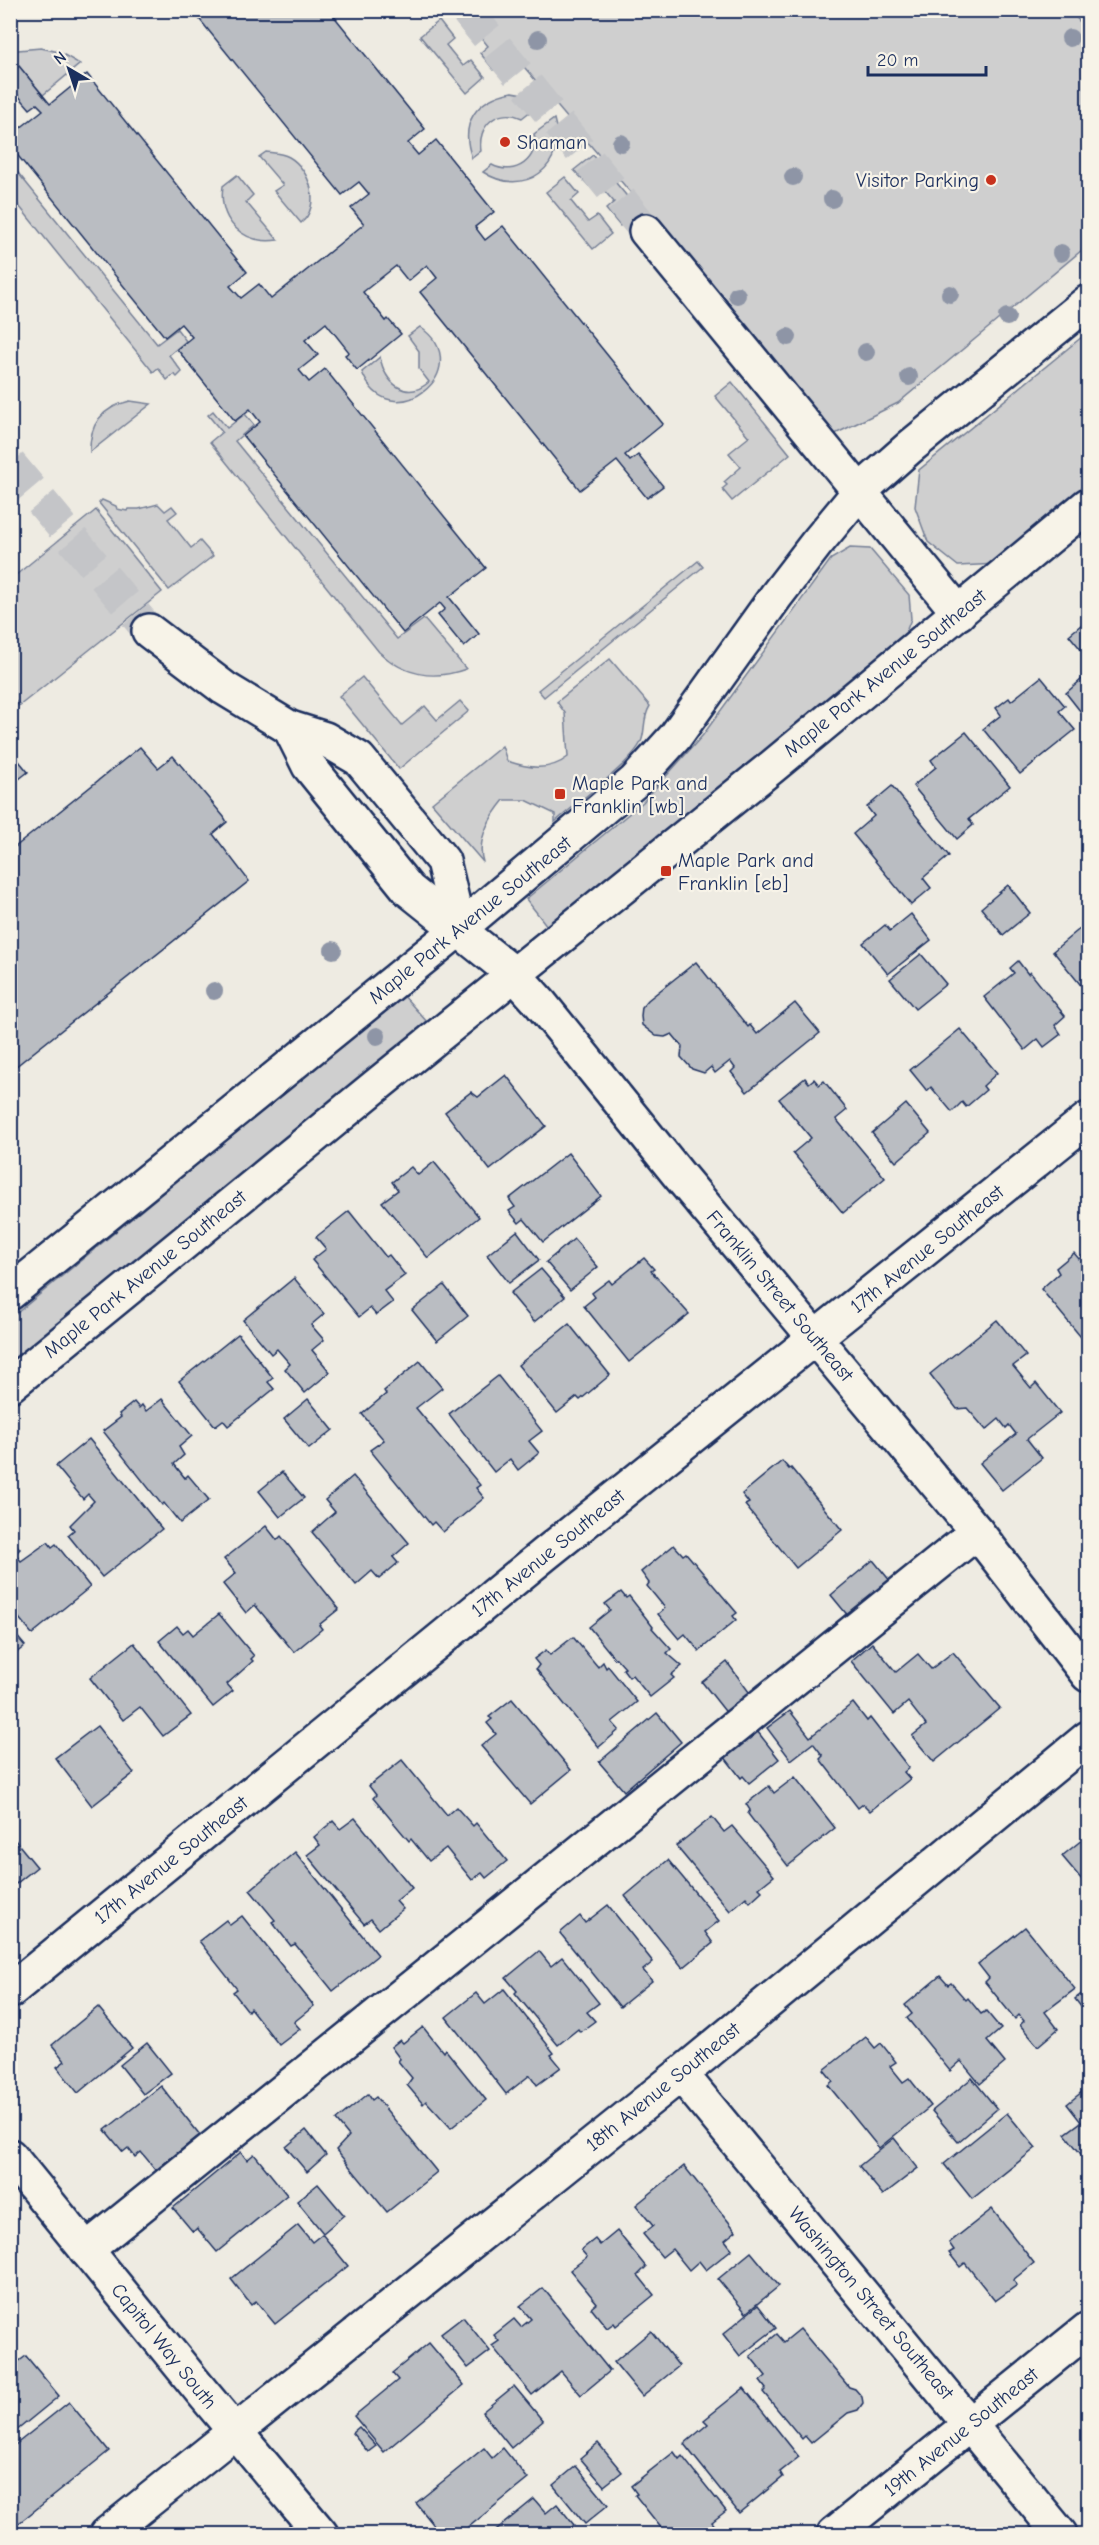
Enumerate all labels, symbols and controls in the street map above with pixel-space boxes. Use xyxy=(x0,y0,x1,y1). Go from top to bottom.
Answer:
north arrow xyxy=(39,39,99,99)
scale bar xyxy=(868,39,986,77)
text: N xyxy=(50,48,70,68)
text: 20 m xyxy=(877,50,918,71)
place label: Shaman xyxy=(517,131,587,154)
marker: Shaman xyxy=(498,135,512,149)
place label: Visitor Parking xyxy=(856,169,979,192)
marker: Visitor Parking xyxy=(984,173,998,187)
street label: Maple Park Avenue Southeast xyxy=(779,583,992,762)
place label: Maple Park and Franklin [wb] xyxy=(572,772,708,818)
marker: Maple Park and Franklin [wb] xyxy=(553,787,567,801)
street label: Maple Park Avenue Southeast xyxy=(364,830,577,1009)
place label: Maple Park and Franklin [eb] xyxy=(678,849,814,895)
marker: Maple Park and Franklin [eb] xyxy=(659,864,673,878)
street label: 17th Avenue Southeast xyxy=(846,1179,1009,1318)
street label: Maple Park Avenue Southeast xyxy=(39,1184,252,1363)
street label: Franklin Street Southeast xyxy=(702,1206,859,1387)
street label: 17th Avenue Southeast xyxy=(467,1483,630,1622)
street label: 17th Avenue Southeast xyxy=(90,1790,253,1929)
street label: 18th Avenue Southeast xyxy=(581,2017,746,2156)
street label: Washington Street Southeast xyxy=(784,2202,959,2405)
street label: Capitol Way South xyxy=(106,2279,222,2413)
street label: 19th Avenue Southeast xyxy=(879,2362,1044,2501)

